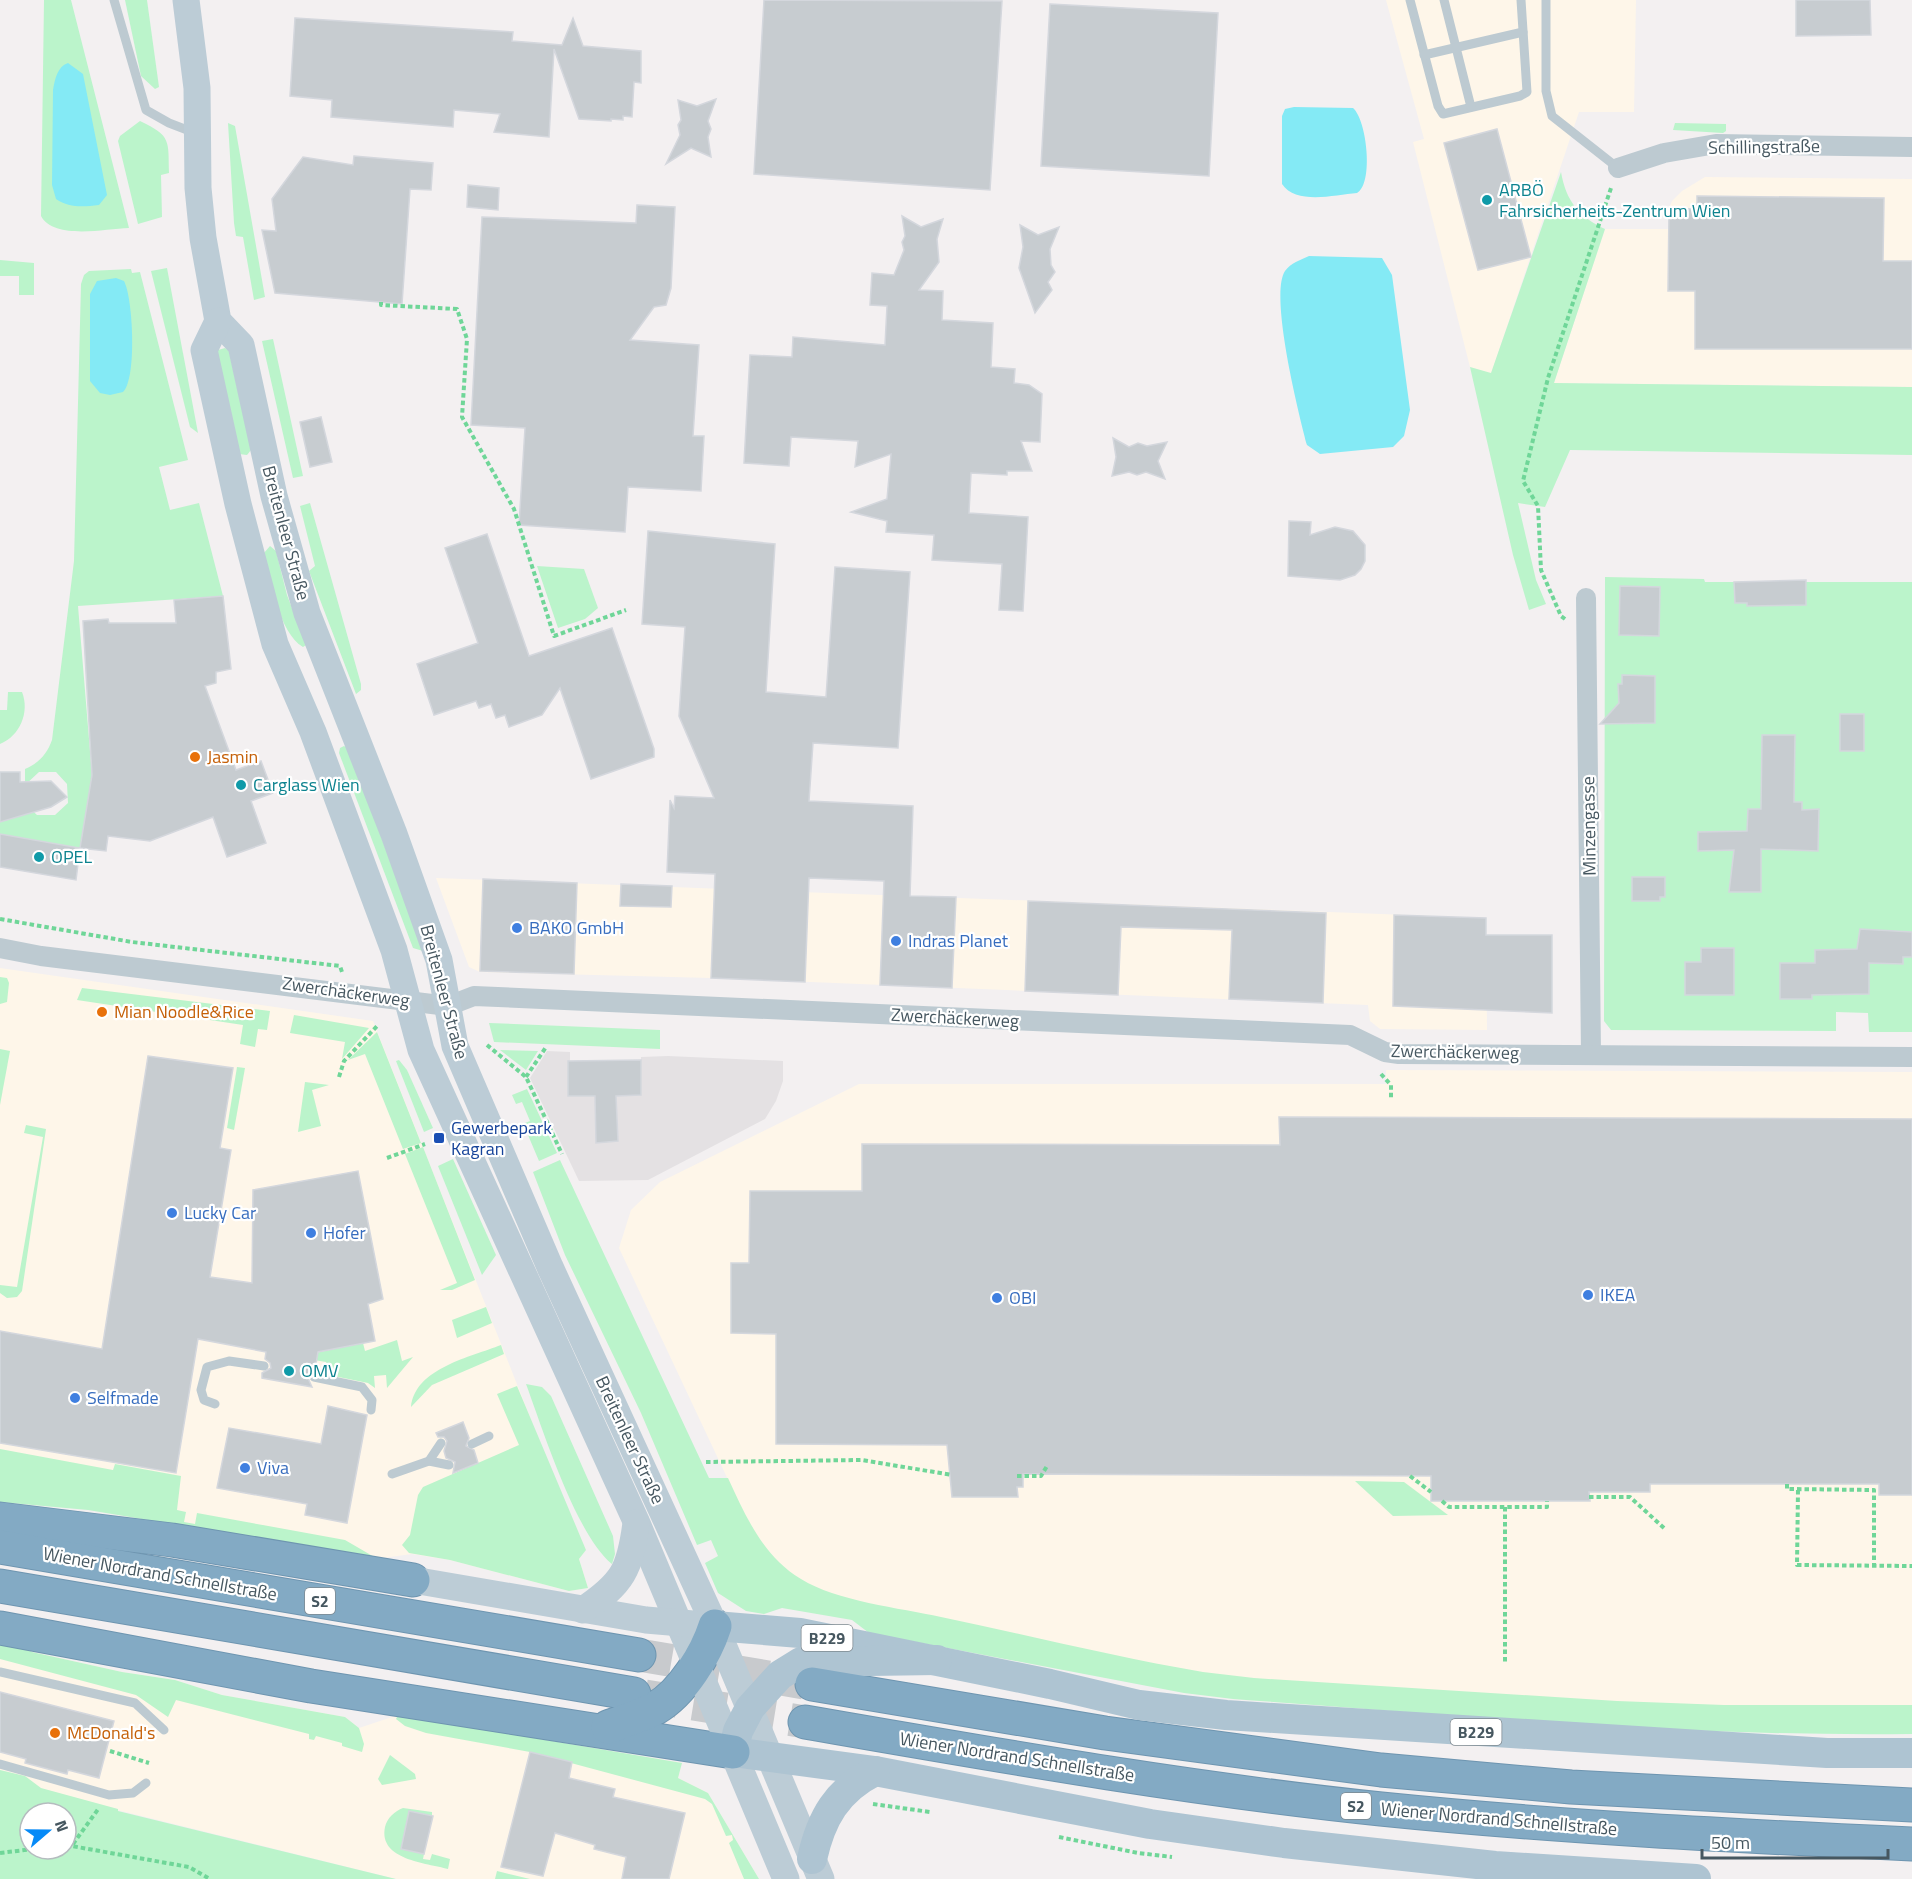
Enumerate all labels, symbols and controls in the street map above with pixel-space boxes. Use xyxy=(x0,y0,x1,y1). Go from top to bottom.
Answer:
street label: Schillingstraße xyxy=(1708,132,1820,161)
place label: ARBÖ Fahrsicherheits-Zentrum Wien xyxy=(1499,176,1730,224)
marker: ARBÖ Fahrsicherheits-Zentrum Wien xyxy=(1480,193,1494,207)
street label: Breitenleer Straße xyxy=(256,463,317,603)
place label: Jasmin xyxy=(207,743,258,770)
marker: Jasmin xyxy=(188,750,202,764)
place label: Carglass Wien xyxy=(253,771,360,798)
street label: Minzengasse xyxy=(1574,776,1603,876)
marker: Carglass Wien xyxy=(234,778,248,792)
place label: OPEL xyxy=(51,843,93,870)
marker: OPEL xyxy=(32,850,46,864)
place label: BAKO GmbH xyxy=(529,914,624,941)
marker: BAKO GmbH xyxy=(510,921,524,935)
street label: Breitenleer Straße xyxy=(414,922,475,1062)
place label: Indras Planet xyxy=(908,927,1009,954)
marker: Indras Planet xyxy=(889,934,903,948)
street label: Zwerchäckerweg xyxy=(281,969,411,1014)
place label: Mian Noodle&Rice xyxy=(114,998,254,1025)
street label: Zwerchäckerweg xyxy=(890,1001,1020,1034)
marker: Mian Noodle&Rice xyxy=(95,1005,109,1019)
street label: Zwerchäckerweg xyxy=(1391,1037,1519,1066)
place label: Gewerbepark Kagran xyxy=(451,1114,552,1162)
marker: Gewerbepark Kagran xyxy=(432,1131,446,1145)
place label: Lucky Car xyxy=(184,1199,256,1226)
marker: Lucky Car xyxy=(165,1206,179,1220)
place label: Hofer xyxy=(323,1219,366,1246)
marker: Hofer xyxy=(304,1226,318,1240)
place label: IKEA xyxy=(1600,1281,1636,1308)
place label: OBI xyxy=(1009,1284,1036,1311)
marker: IKEA xyxy=(1581,1288,1595,1302)
marker: OBI xyxy=(990,1291,1004,1305)
place label: OMV xyxy=(301,1357,339,1384)
marker: OMV xyxy=(282,1364,296,1378)
street label: Breitenleer Straße xyxy=(589,1371,672,1508)
place label: Selfmade xyxy=(87,1384,159,1411)
marker: Selfmade xyxy=(68,1391,82,1405)
place label: Viva xyxy=(257,1454,289,1481)
marker: Viva xyxy=(238,1461,252,1475)
street label: Wiener Nordrand Schnellstraße xyxy=(41,1540,279,1607)
road number: S2 xyxy=(305,1588,335,1614)
road number: B229 xyxy=(802,1625,852,1651)
place label: McDonald's xyxy=(67,1719,155,1746)
road number: B229 xyxy=(1450,1719,1502,1745)
street label: Wiener Nordrand Schnellstraße xyxy=(898,1725,1136,1788)
marker: McDonald's xyxy=(48,1726,62,1740)
road number: S2 xyxy=(1341,1793,1371,1819)
street label: Wiener Nordrand Schnellstraße xyxy=(1380,1795,1618,1842)
north arrow xyxy=(18,1801,78,1861)
text: N xyxy=(49,1817,75,1835)
scale bar xyxy=(1702,1822,1888,1860)
text: 50 m xyxy=(1711,1829,1750,1856)

